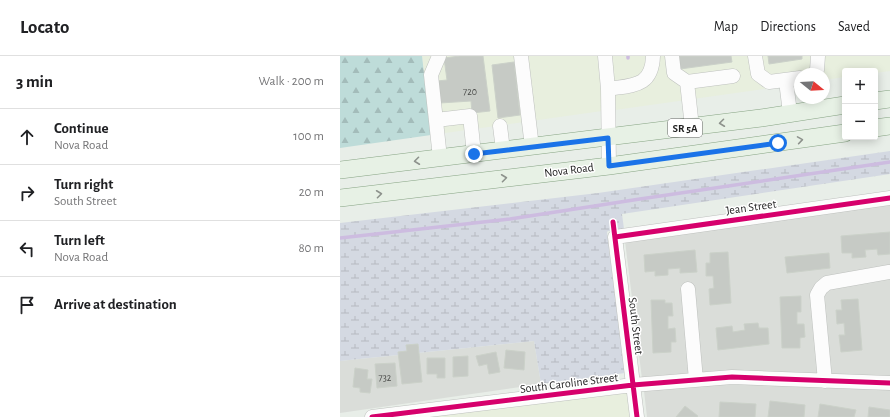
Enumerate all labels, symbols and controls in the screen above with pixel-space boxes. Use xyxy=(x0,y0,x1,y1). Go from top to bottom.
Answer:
text: Locato xyxy=(20,18,69,37)
text: Map xyxy=(714,20,738,34)
text: Directions xyxy=(760,20,816,34)
text: Saved xyxy=(838,20,870,34)
north arrow xyxy=(794,68,830,104)
map controls xyxy=(842,68,878,140)
button: + xyxy=(842,68,878,104)
text: 3 min xyxy=(16,73,53,90)
text: Walk · 200 m xyxy=(258,75,324,88)
house number: 720 xyxy=(463,87,477,97)
button: − xyxy=(842,104,878,140)
one-way arrow xyxy=(719,118,725,127)
road number: SR 5A xyxy=(668,119,702,137)
text: Continue xyxy=(54,121,109,136)
icon: ahead xyxy=(16,126,38,148)
text: 100 m xyxy=(293,130,324,143)
route start xyxy=(769,134,787,152)
one-way arrow xyxy=(797,136,803,145)
text: Nova Road xyxy=(54,139,108,152)
route end xyxy=(465,145,483,163)
one-way arrow xyxy=(414,156,420,165)
street label: Nova Road xyxy=(543,161,595,179)
one-way arrow xyxy=(501,174,508,183)
text: Turn right xyxy=(54,177,113,192)
icon: right xyxy=(16,182,38,204)
text: 20 m xyxy=(299,186,324,199)
one-way arrow xyxy=(376,189,382,198)
text: South Street xyxy=(54,195,117,208)
street label: Jean Street xyxy=(725,197,777,216)
text: Turn left xyxy=(54,233,105,248)
icon: left xyxy=(16,238,38,260)
text: 80 m xyxy=(298,242,324,255)
text: Nova Road xyxy=(54,251,108,264)
icon: arrive xyxy=(16,294,38,316)
text: Arrive at destination xyxy=(54,297,177,312)
street label: South Street xyxy=(627,297,645,356)
street label: South Caroline Street xyxy=(519,371,619,395)
house number: 732 xyxy=(379,373,392,383)

